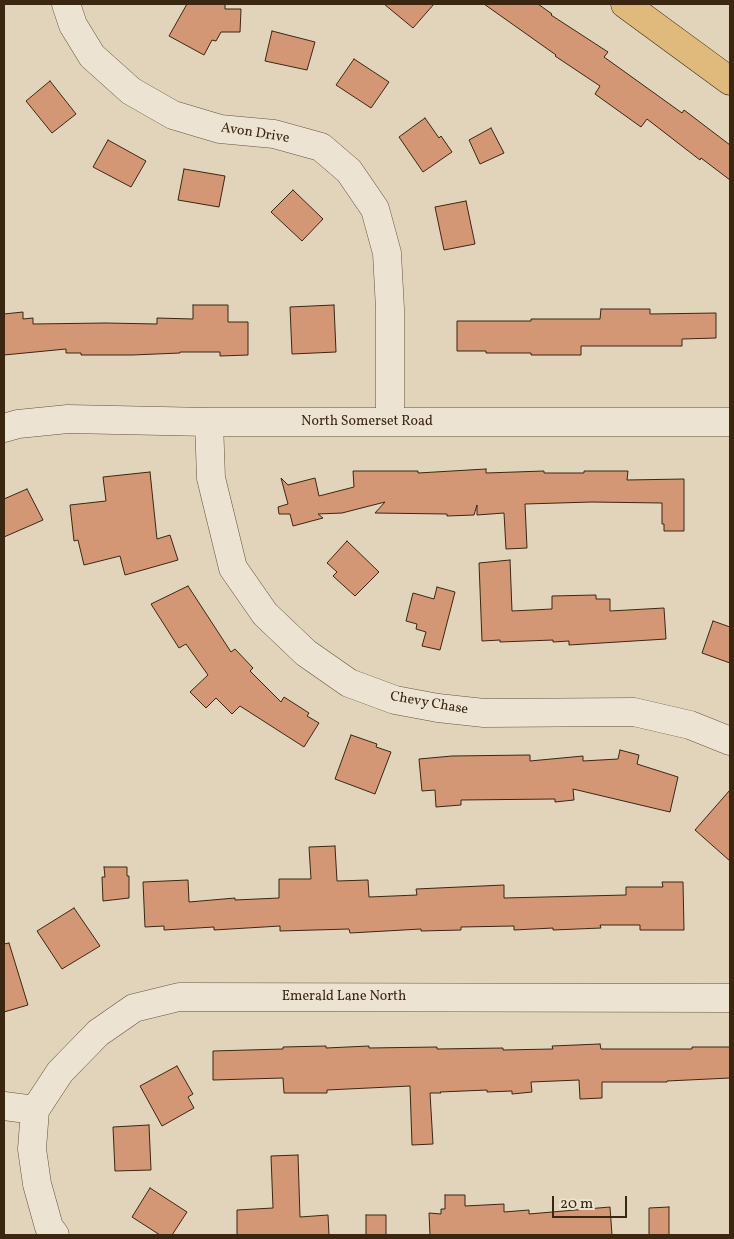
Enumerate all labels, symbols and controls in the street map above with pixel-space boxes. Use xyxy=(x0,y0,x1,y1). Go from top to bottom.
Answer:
street label: Avon Drive xyxy=(220,120,290,148)
street label: North Somerset Road xyxy=(301,414,433,430)
street label: Chevy Chase xyxy=(389,689,469,719)
street label: Emerald Lane North xyxy=(282,989,406,1005)
scale bar xyxy=(554,1186,629,1218)
text: 20 m xyxy=(560,1194,593,1215)

